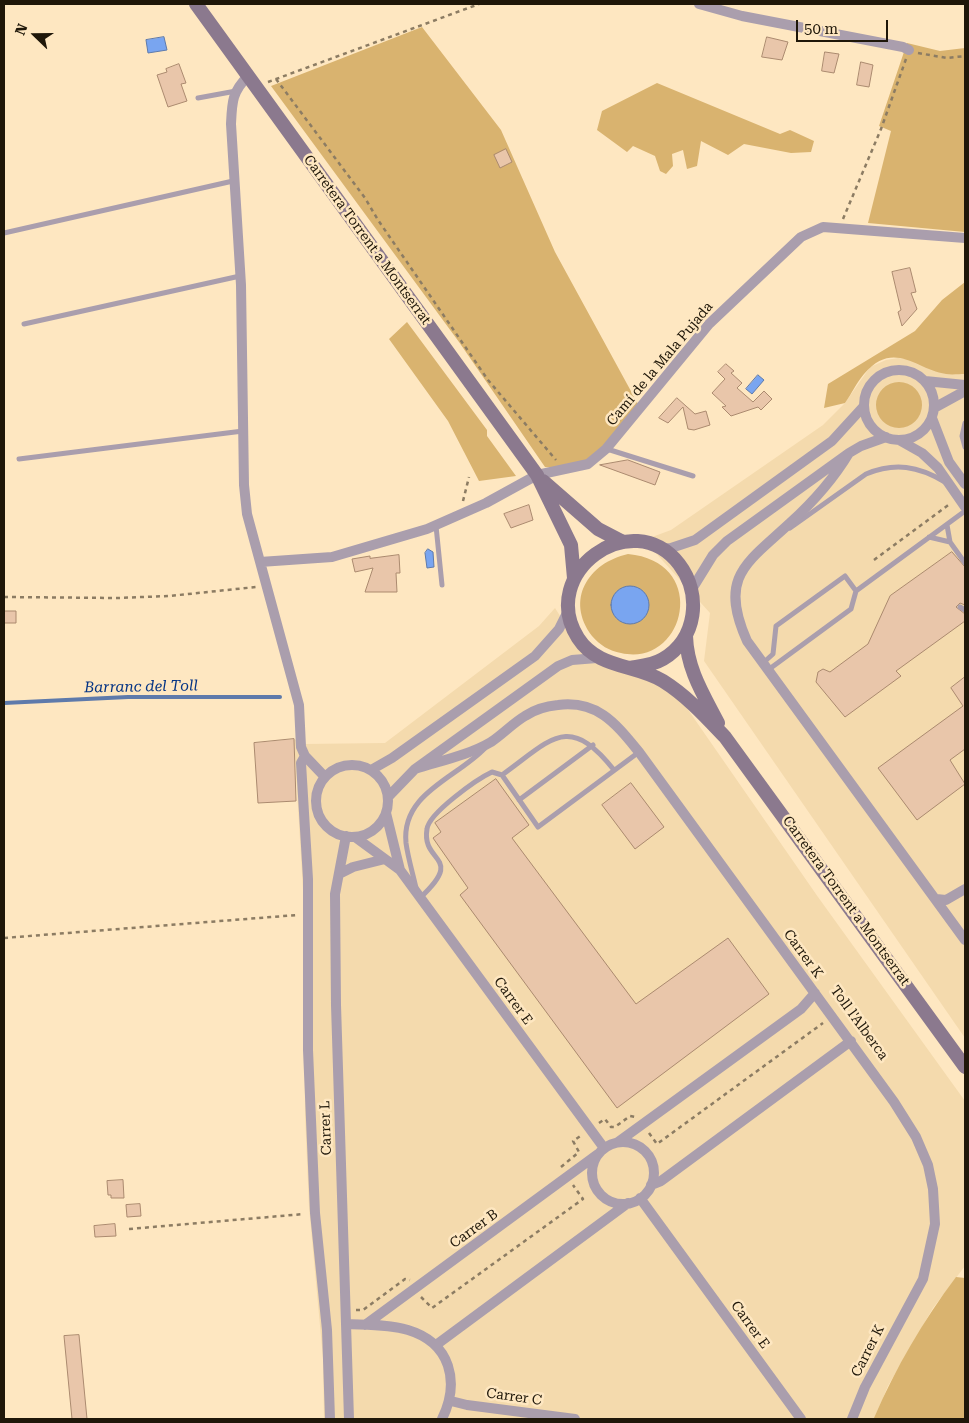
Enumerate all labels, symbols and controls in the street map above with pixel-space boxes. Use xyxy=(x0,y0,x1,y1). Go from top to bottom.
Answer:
north arrow xyxy=(10,10,60,60)
scale bar xyxy=(799,10,892,42)
text: 50 m xyxy=(804,20,838,38)
text: N xyxy=(12,21,31,37)
street label: Carretera Torrent a Montserrat xyxy=(300,152,434,328)
street label: Camí de la Mala Pujada xyxy=(603,299,717,429)
water label: Barranc del Toll xyxy=(84,677,198,697)
street label: Carretera Torrent a Montserrat xyxy=(779,813,913,989)
street label: Carrer K xyxy=(780,926,826,982)
street label: Carrer E xyxy=(490,974,536,1028)
street label: Toll l'Alberca xyxy=(826,983,892,1063)
street label: Carrer L xyxy=(317,1100,335,1156)
street label: Carrer B xyxy=(447,1206,501,1252)
street label: Carrer E xyxy=(727,1298,773,1352)
street label: Carrer K xyxy=(848,1322,888,1380)
street label: Carrer C xyxy=(485,1385,543,1409)

